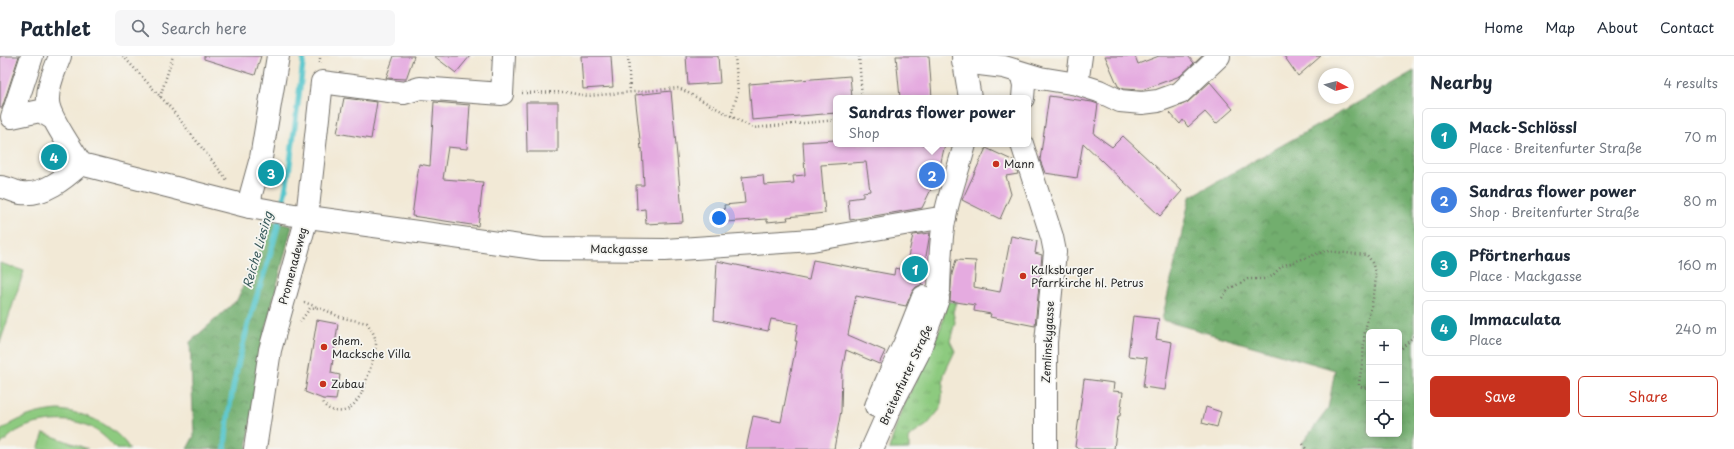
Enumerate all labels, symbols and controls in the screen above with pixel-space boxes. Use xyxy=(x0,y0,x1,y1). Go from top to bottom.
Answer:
search box xyxy=(115,10,395,46)
text: Pathlet xyxy=(20,14,91,42)
text: Search here xyxy=(161,16,247,39)
icon: search xyxy=(129,17,151,39)
text: Home xyxy=(1484,17,1523,38)
text: Map xyxy=(1545,17,1575,38)
text: About xyxy=(1597,17,1638,38)
text: Contact xyxy=(1660,17,1714,38)
north arrow xyxy=(1318,68,1354,104)
text: Nearby xyxy=(1430,69,1492,95)
text: 4 results xyxy=(1664,73,1718,92)
popup xyxy=(833,95,1031,147)
text: Sandras flower power xyxy=(848,100,1016,123)
text: Mack-Schlössl xyxy=(1469,115,1577,138)
text: Shop xyxy=(848,123,880,142)
text: 1 xyxy=(1441,127,1447,146)
text: 70 m xyxy=(1684,127,1717,146)
text: Place · Breitenfurter Straße xyxy=(1469,138,1642,157)
pin: 4 xyxy=(41,142,67,172)
place label: Mann xyxy=(1004,155,1034,172)
pin: 3 xyxy=(258,158,284,188)
marker: Mann xyxy=(991,159,1001,169)
pin: 2 xyxy=(919,160,945,190)
text: Sandras flower power xyxy=(1469,179,1636,202)
text: 2 xyxy=(1439,191,1449,210)
text: 80 m xyxy=(1683,191,1717,210)
text: Shop · Breitenfurter Straße xyxy=(1469,202,1639,221)
water label: Reiche Liesing xyxy=(238,208,277,290)
your location xyxy=(709,208,729,228)
street label: Promenadeweg xyxy=(274,225,311,307)
street label: Mackgasse xyxy=(590,240,648,257)
text: Pförtnerhaus xyxy=(1469,243,1571,266)
pin: 1 xyxy=(902,254,928,284)
text: 3 xyxy=(1440,255,1448,274)
text: 160 m xyxy=(1678,255,1717,274)
place label: Kalksburger Pfarrkirche hl. Petrus xyxy=(1031,261,1143,291)
text: Place · Mackgasse xyxy=(1469,266,1582,285)
marker: Kalksburger Pfarrkirche hl. Petrus xyxy=(1018,271,1028,281)
street label: Zemlinskygasse xyxy=(1037,300,1058,383)
text: Immaculata xyxy=(1469,307,1561,330)
text: 4 xyxy=(1440,319,1448,338)
text: 240 m xyxy=(1675,319,1717,338)
street label: Breitenfurter Straße xyxy=(875,322,936,428)
map controls xyxy=(1366,329,1402,437)
button: + xyxy=(1366,329,1402,365)
text: Place xyxy=(1469,330,1502,349)
place label: ehem. Macksche Villa xyxy=(332,332,411,362)
marker: ehem. Macksche Villa xyxy=(319,342,329,352)
button: − xyxy=(1366,365,1402,401)
place label: Zubau xyxy=(331,375,364,392)
button: Save xyxy=(1430,376,1570,417)
button: Share xyxy=(1578,376,1718,417)
marker: Zubau xyxy=(318,379,328,389)
button: locate xyxy=(1366,401,1402,437)

